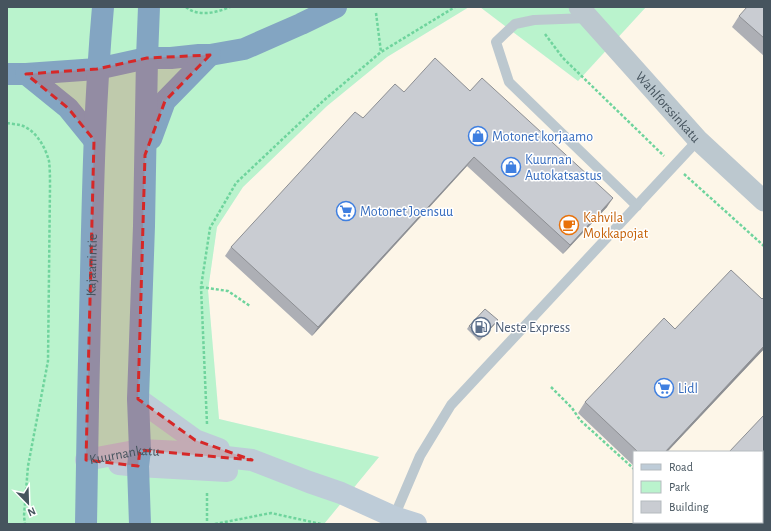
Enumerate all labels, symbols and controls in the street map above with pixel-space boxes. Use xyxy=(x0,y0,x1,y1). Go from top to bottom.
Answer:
street label: Wahlforssinkatu xyxy=(633,70,703,146)
shop icon: Motonet korjaamo xyxy=(467,125,489,147)
place label: Motonet korjaamo xyxy=(492,130,593,144)
place label: Kuurnan Autokatsastus xyxy=(525,153,602,183)
shop icon: Kuurnan Autokatsastus xyxy=(500,156,522,178)
supermarket icon: Motonet Joensuu xyxy=(335,200,357,222)
place label: Motonet Joensuu xyxy=(360,205,453,219)
place label: Kahvila Mokkapojat xyxy=(583,211,649,241)
cafe icon: Kahvila Mokkapojat xyxy=(558,214,580,236)
street label: Kajaanintie xyxy=(84,233,100,297)
fuel station icon: Neste Express xyxy=(470,316,492,338)
place label: Neste Express xyxy=(495,321,570,335)
supermarket icon: Lidl xyxy=(653,377,675,399)
place label: Lidl xyxy=(678,382,698,396)
street label: Kuurnankatu xyxy=(88,444,160,467)
legend xyxy=(633,451,763,523)
text: Road xyxy=(669,461,693,473)
text: Park xyxy=(669,481,690,493)
north arrow xyxy=(8,483,48,523)
text: Building xyxy=(669,501,709,513)
text: N xyxy=(26,505,37,518)

